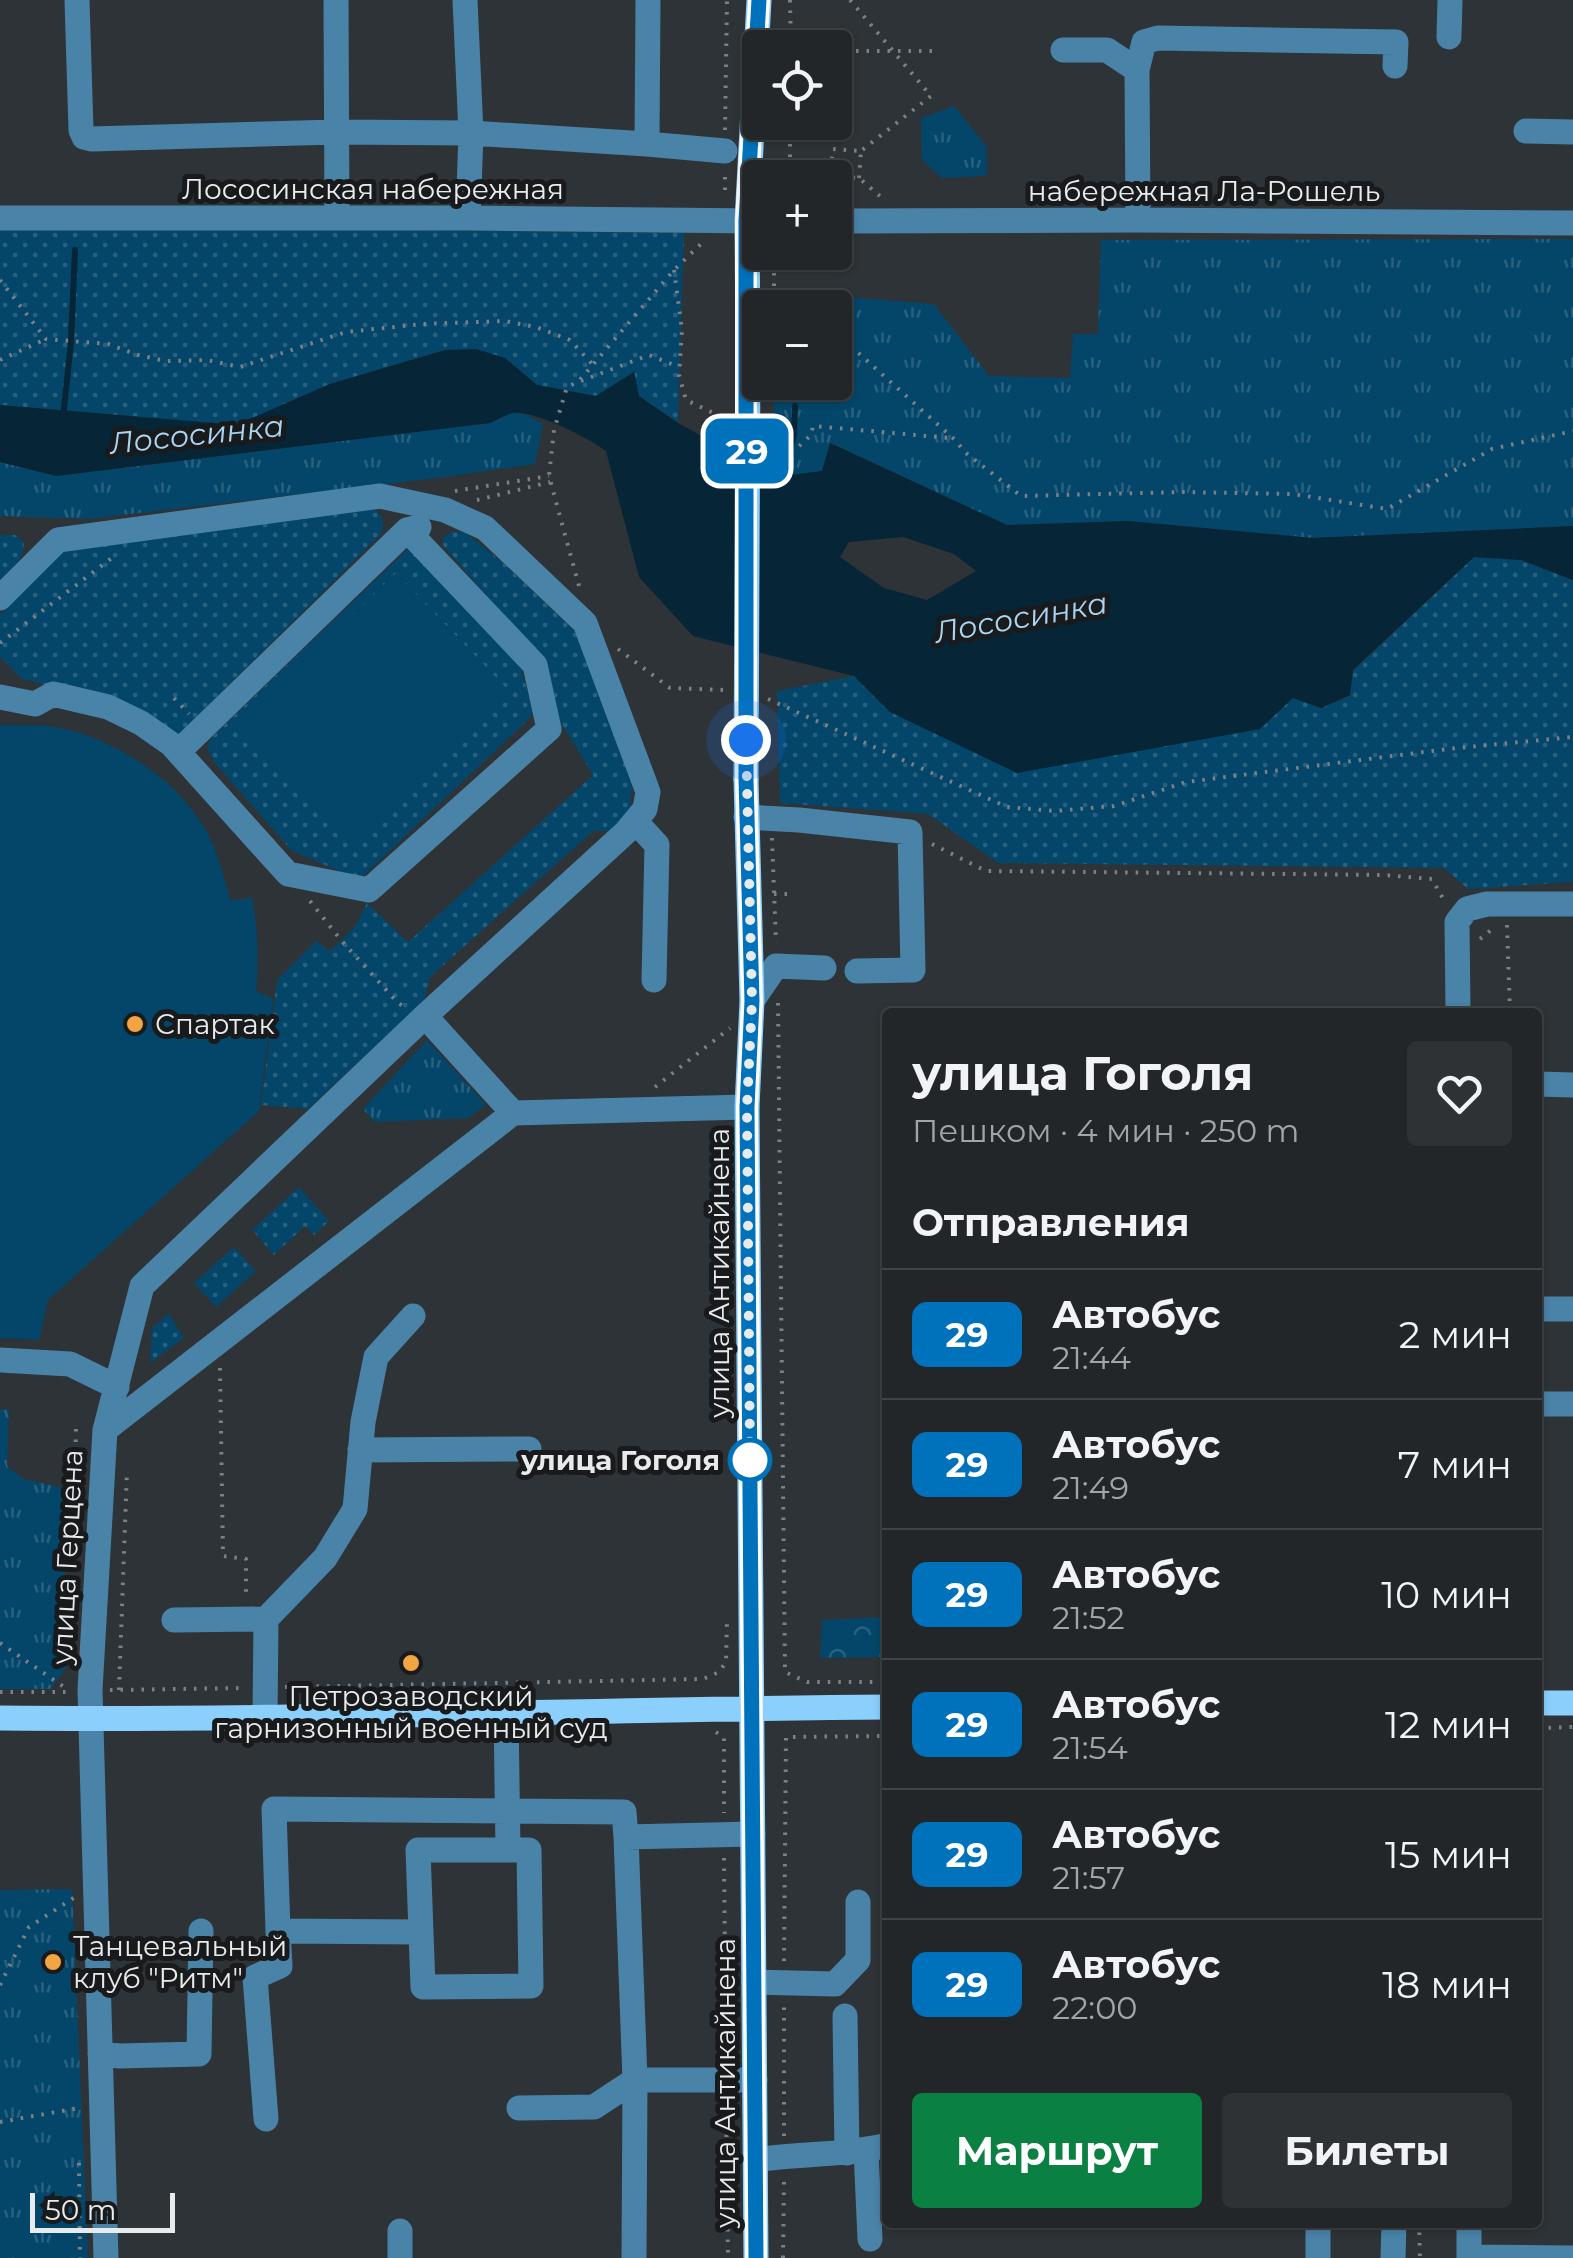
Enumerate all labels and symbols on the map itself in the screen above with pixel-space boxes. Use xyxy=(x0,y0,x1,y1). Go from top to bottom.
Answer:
street label: Лососинская набережная xyxy=(182,172,564,206)
street label: набережная Ла-Рошель xyxy=(1028,174,1380,208)
water label: Лососинка xyxy=(106,407,286,462)
line badge: 29 xyxy=(702,418,792,484)
water label: Лососинка xyxy=(930,584,1110,651)
your location xyxy=(721,715,771,765)
place label: Спартак xyxy=(155,1007,275,1041)
marker: Спартак xyxy=(124,1013,146,1035)
street label: улица Антикайнена xyxy=(702,1128,736,1419)
marker: улица Гоголя xyxy=(729,1439,771,1481)
place label: улица Гоголя xyxy=(520,1443,720,1477)
street label: улица Герцена xyxy=(44,1448,90,1667)
marker: Петрозаводский гарнизонный военный суд xyxy=(400,1652,422,1674)
place label: Петрозаводский гарнизонный военный суд xyxy=(214,1679,608,1745)
place label: Танцевальный клуб "Ритм" xyxy=(73,1929,287,1995)
street label: улица Антикайнена xyxy=(708,1938,742,2229)
marker: Танцевальный клуб "Ритм" xyxy=(42,1951,64,1973)
scale bar xyxy=(30,2188,175,2232)

